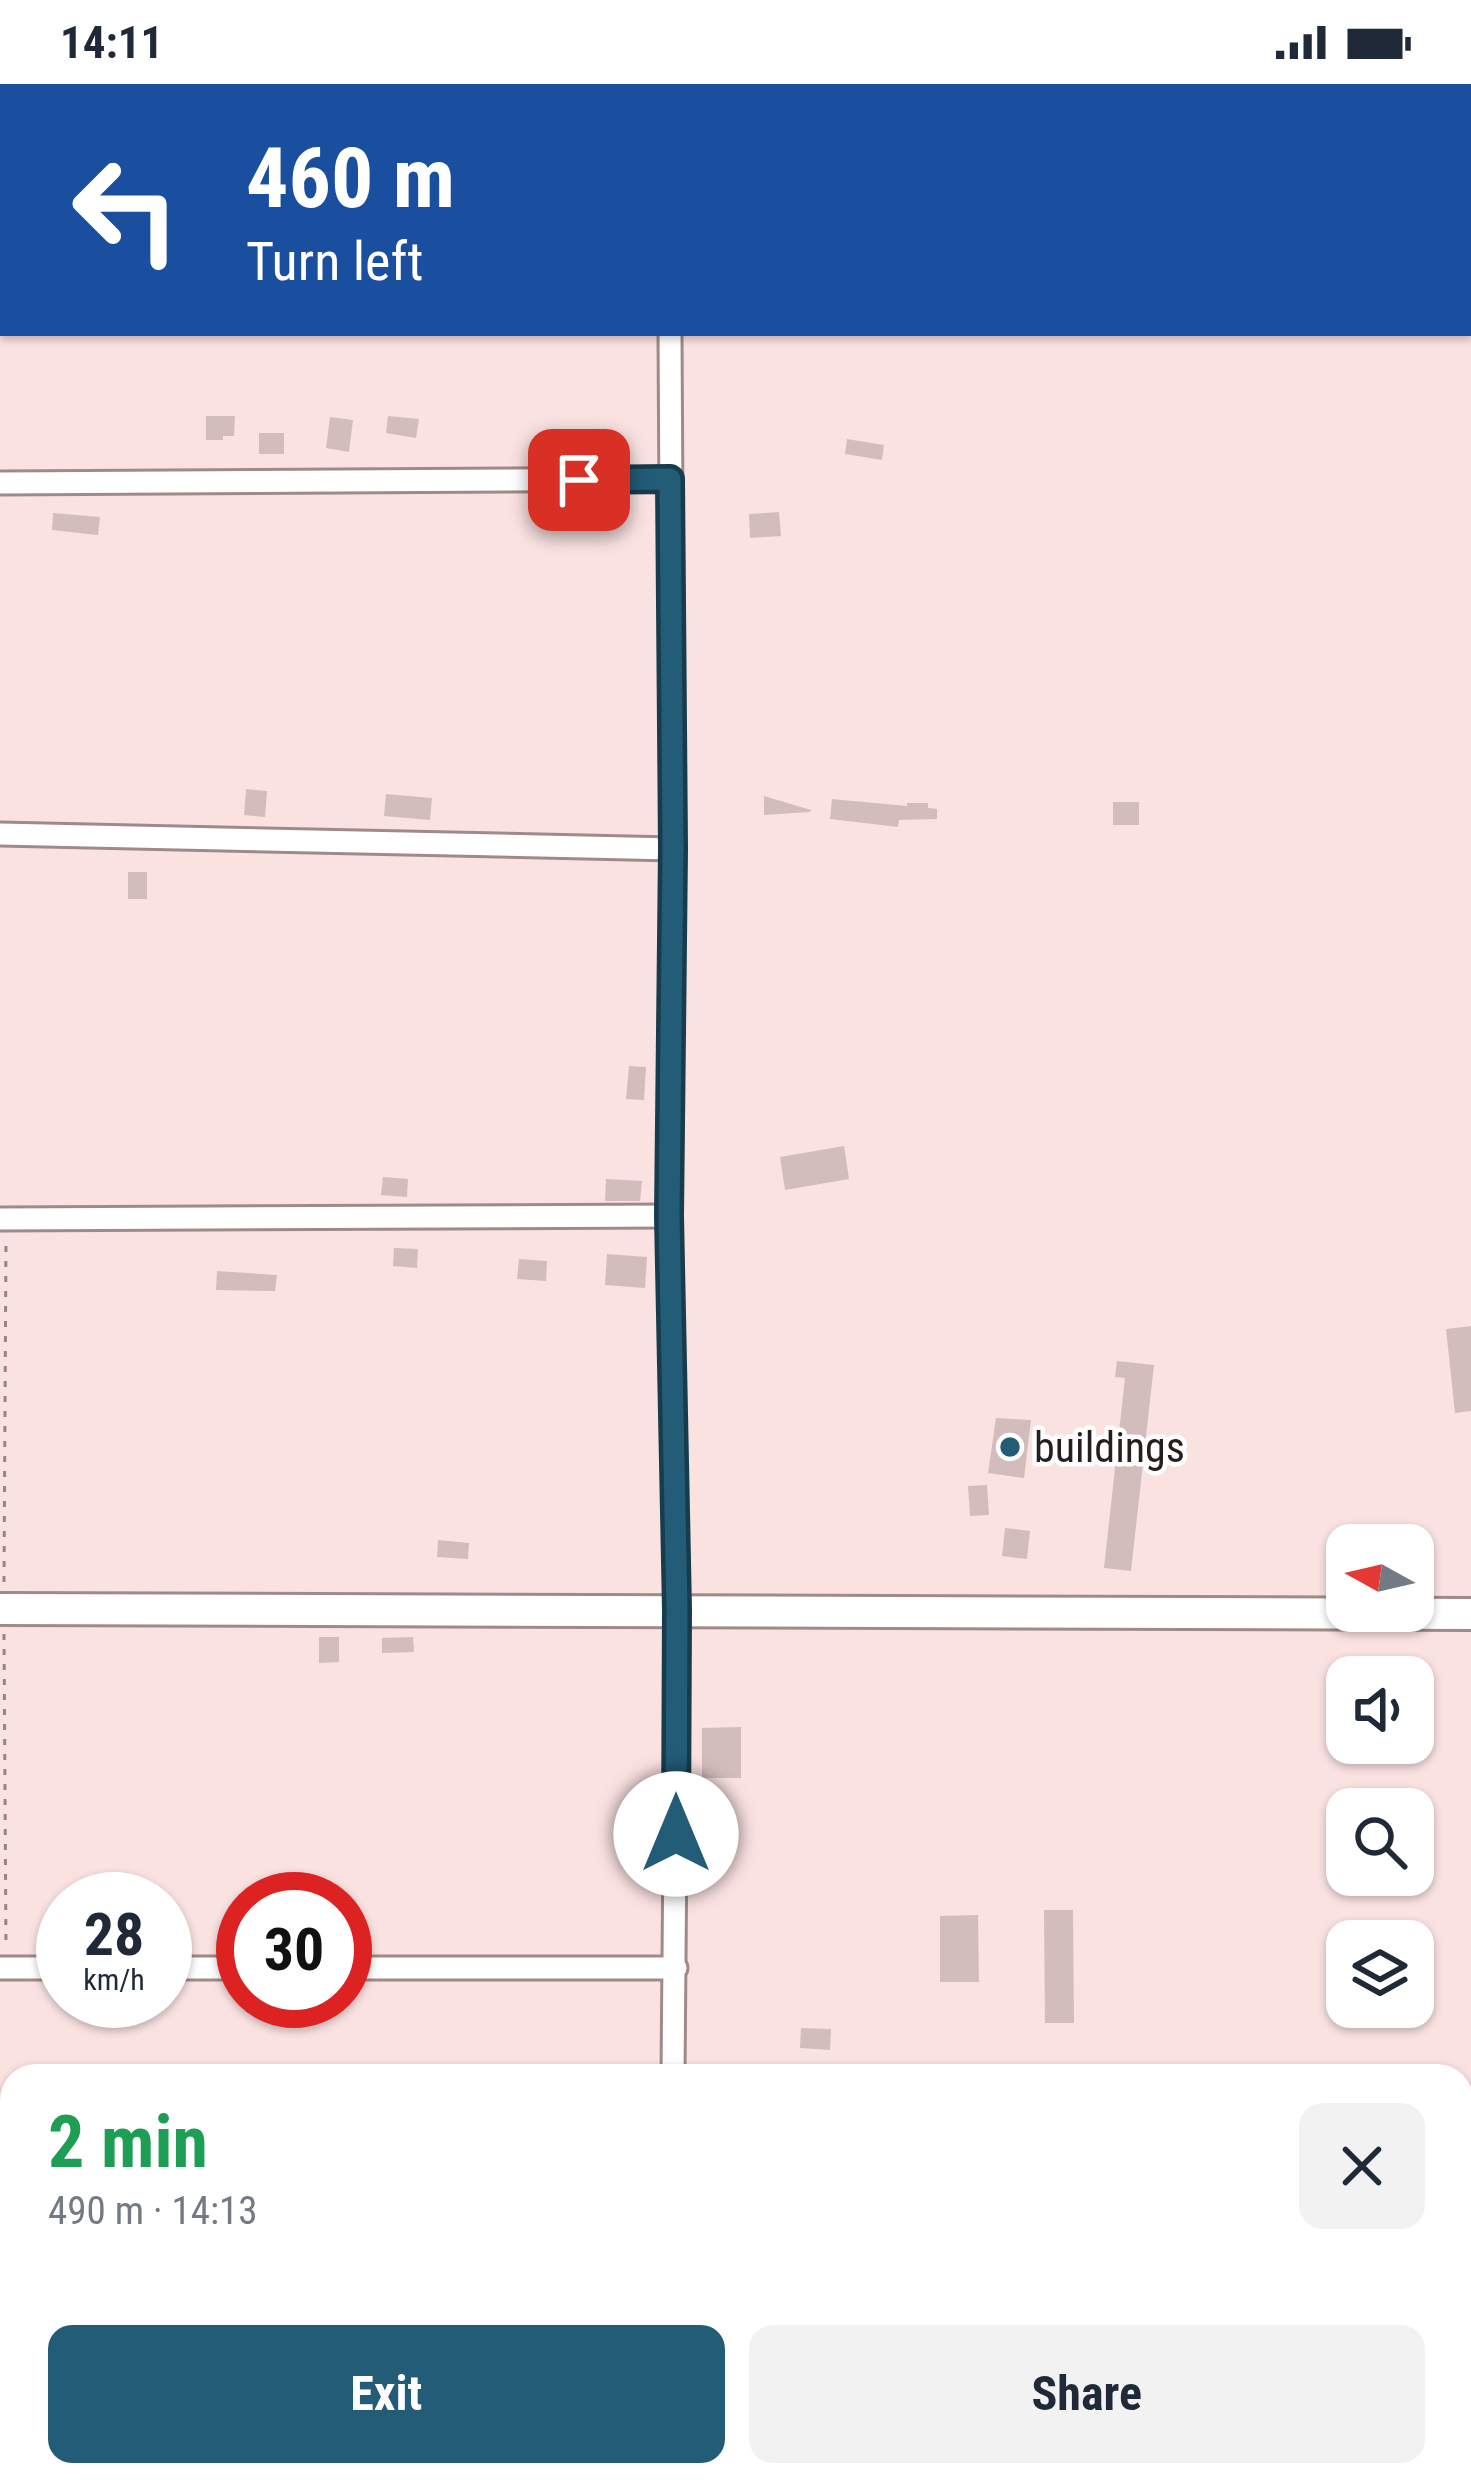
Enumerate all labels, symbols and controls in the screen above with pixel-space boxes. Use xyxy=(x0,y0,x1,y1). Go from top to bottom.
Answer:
text: 14:11 xyxy=(60,16,163,69)
text: 460 m xyxy=(246,129,455,228)
icon: left xyxy=(48,132,204,288)
text: Turn left xyxy=(246,230,423,293)
pin xyxy=(528,429,630,531)
icon: arrive xyxy=(546,447,612,513)
place label: buildings xyxy=(1034,1423,1185,1472)
marker: buildings xyxy=(997,1434,1023,1460)
north arrow xyxy=(1326,1524,1434,1632)
map controls xyxy=(1326,1524,1434,2028)
button: sound xyxy=(1326,1656,1434,1764)
position arrow xyxy=(613,1771,739,1897)
button: search xyxy=(1326,1788,1434,1896)
speed limit sign: 30 xyxy=(216,1872,372,2028)
text: 28 xyxy=(84,1899,144,1970)
button: layers xyxy=(1326,1920,1434,2028)
text: km/h xyxy=(83,1962,145,1997)
text: 2 min xyxy=(48,2100,208,2185)
button: close xyxy=(1299,2103,1425,2229)
text: 490 m · 14:13 xyxy=(48,2188,258,2234)
button: Exit xyxy=(48,2325,725,2463)
button: Share xyxy=(749,2325,1425,2463)

